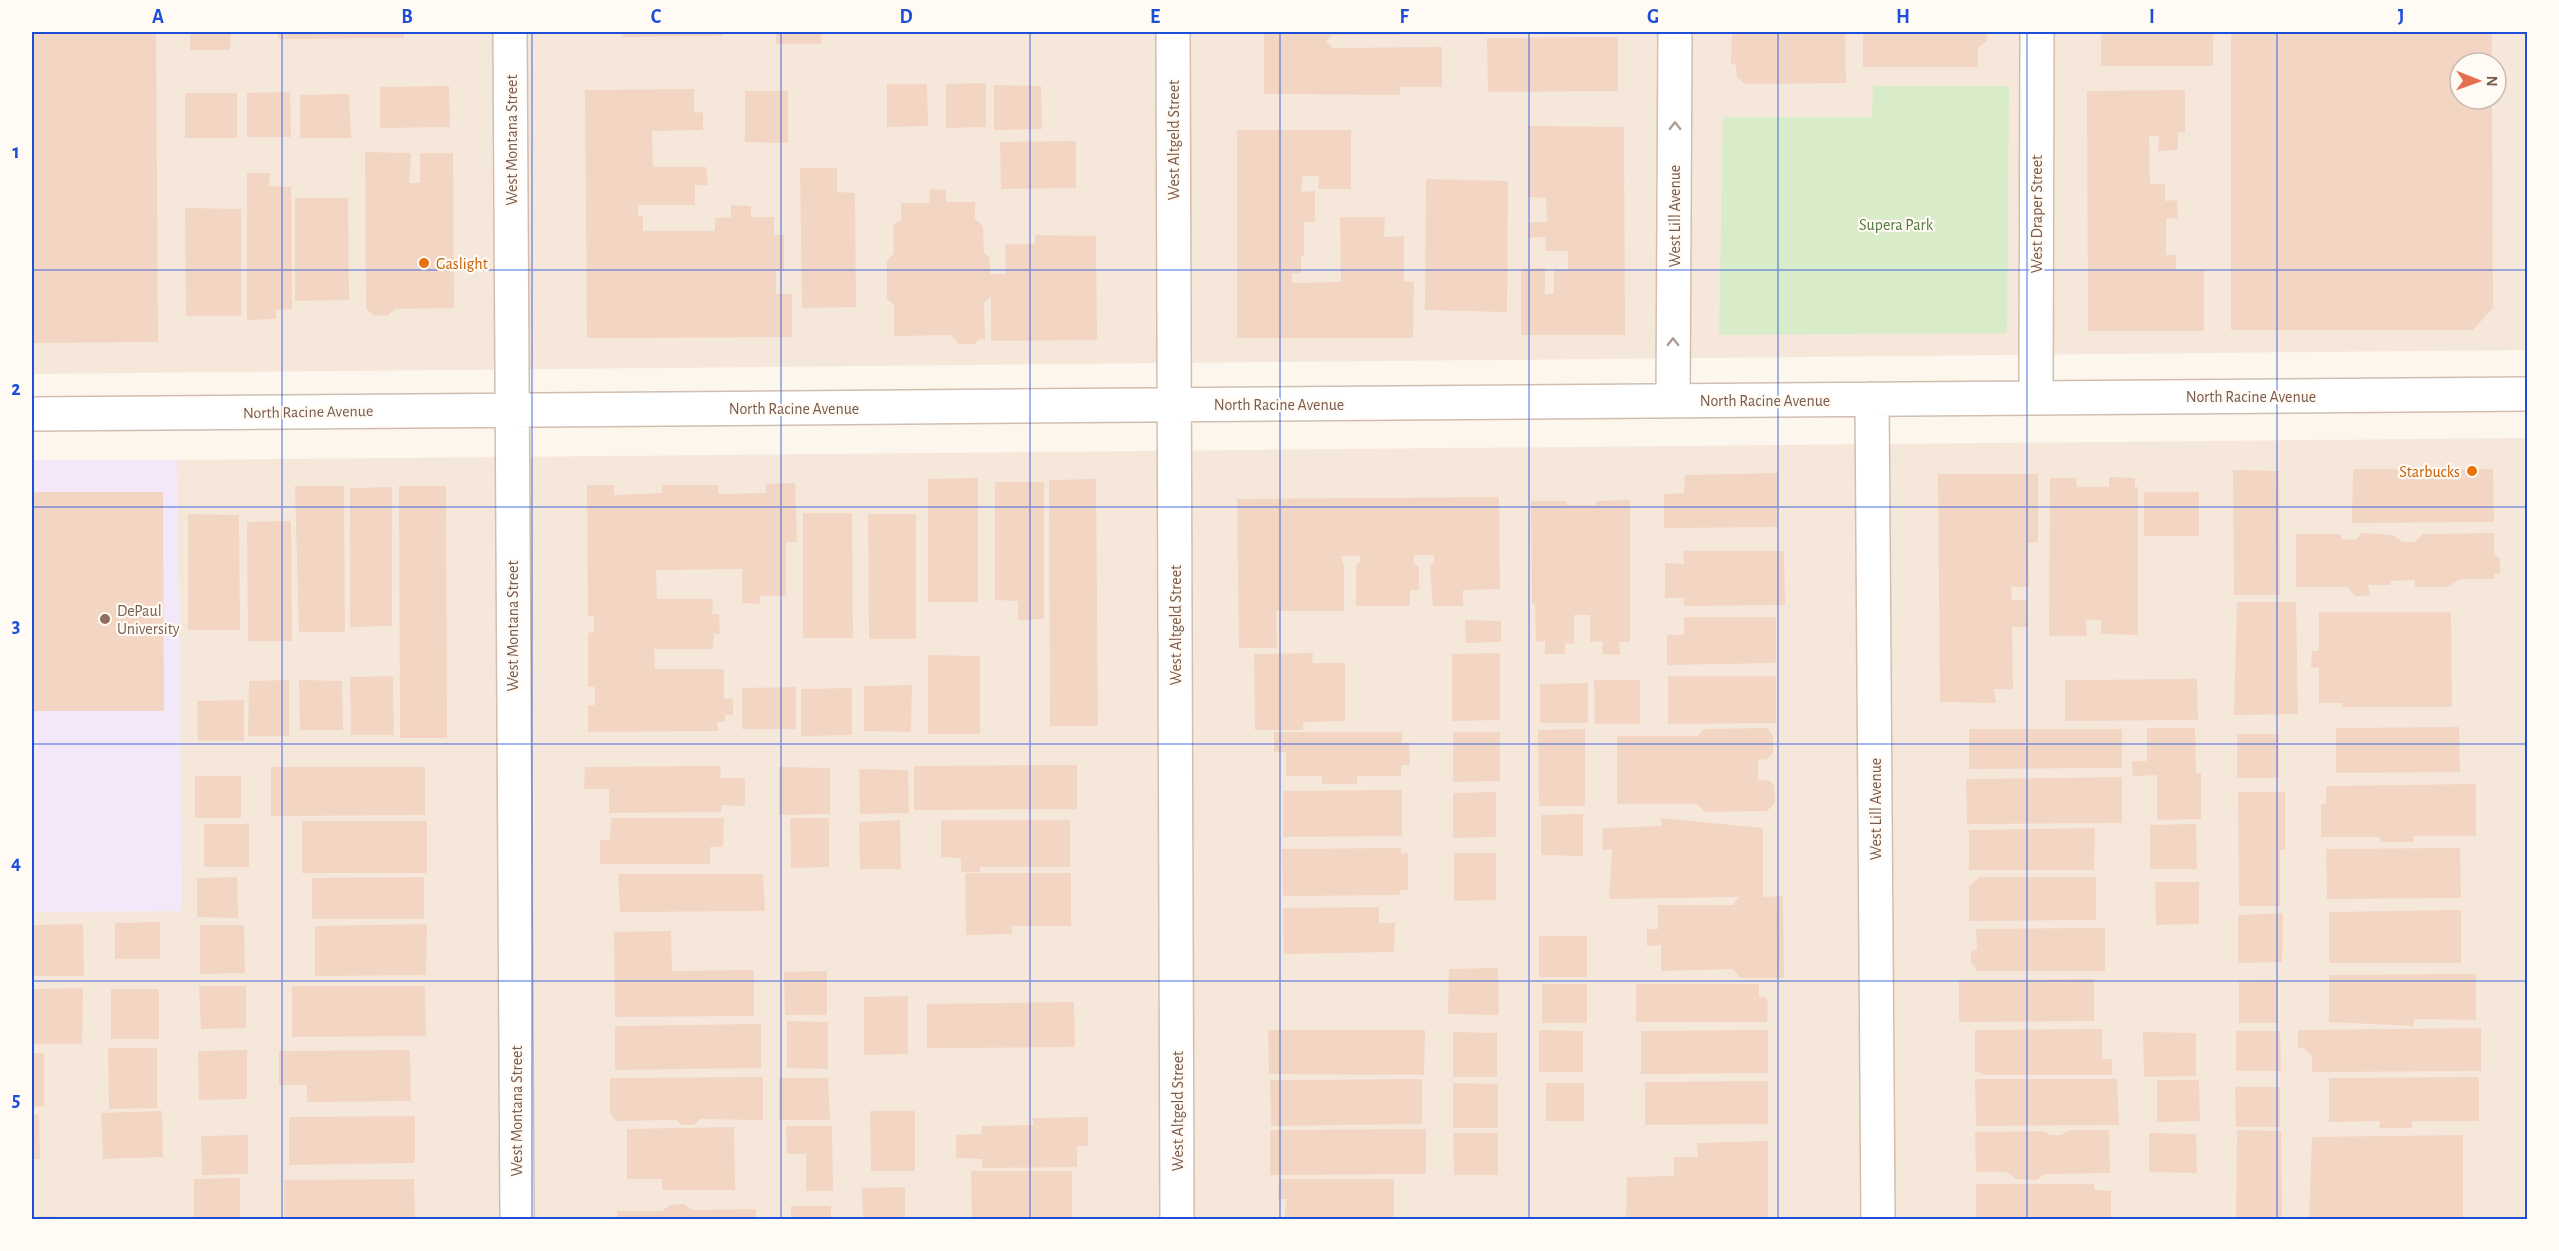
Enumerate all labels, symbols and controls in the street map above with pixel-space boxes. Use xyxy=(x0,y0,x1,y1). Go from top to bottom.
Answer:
text: A xyxy=(152,7,164,27)
text: B xyxy=(401,7,413,27)
text: C xyxy=(651,7,662,27)
text: D xyxy=(899,7,913,27)
text: E xyxy=(1150,7,1160,27)
text: F xyxy=(1399,7,1409,27)
text: G xyxy=(1647,7,1659,27)
text: H xyxy=(1896,7,1910,27)
text: I xyxy=(2149,7,2155,27)
text: J xyxy=(2398,7,2404,27)
north arrow xyxy=(2448,51,2508,111)
street label: West Montana Street xyxy=(504,74,520,206)
text: N xyxy=(2484,76,2500,87)
street label: West Altgeld Street xyxy=(1166,80,1182,200)
one-way arrow xyxy=(1669,121,1681,130)
text: 1 xyxy=(12,142,20,162)
street label: West Draper Street xyxy=(2029,155,2045,273)
street label: West Lill Avenue xyxy=(1667,165,1683,267)
park label: Supera Park xyxy=(1859,217,1934,233)
marker: Gaslight xyxy=(417,256,431,270)
place label: Gaslight xyxy=(436,256,488,272)
one-way arrow xyxy=(1667,337,1679,346)
text: 2 xyxy=(11,379,21,399)
street label: North Racine Avenue xyxy=(2186,389,2316,405)
street label: North Racine Avenue xyxy=(1700,393,1830,409)
street label: North Racine Avenue xyxy=(1214,397,1344,413)
street label: North Racine Avenue xyxy=(729,401,859,417)
street label: North Racine Avenue xyxy=(243,403,373,421)
place label: Starbucks xyxy=(2399,464,2460,480)
marker: Starbucks xyxy=(2465,464,2479,478)
street label: West Montana Street xyxy=(505,560,521,692)
street label: West Altgeld Street xyxy=(1168,565,1184,685)
place label: DePaul University xyxy=(117,603,180,638)
marker: DePaul University xyxy=(98,612,112,626)
text: 3 xyxy=(12,616,20,636)
street label: West Lill Avenue xyxy=(1868,758,1884,860)
text: 4 xyxy=(11,853,21,873)
street label: West Montana Street xyxy=(509,1045,525,1177)
street label: West Altgeld Street xyxy=(1170,1051,1186,1171)
text: 5 xyxy=(12,1090,20,1110)

